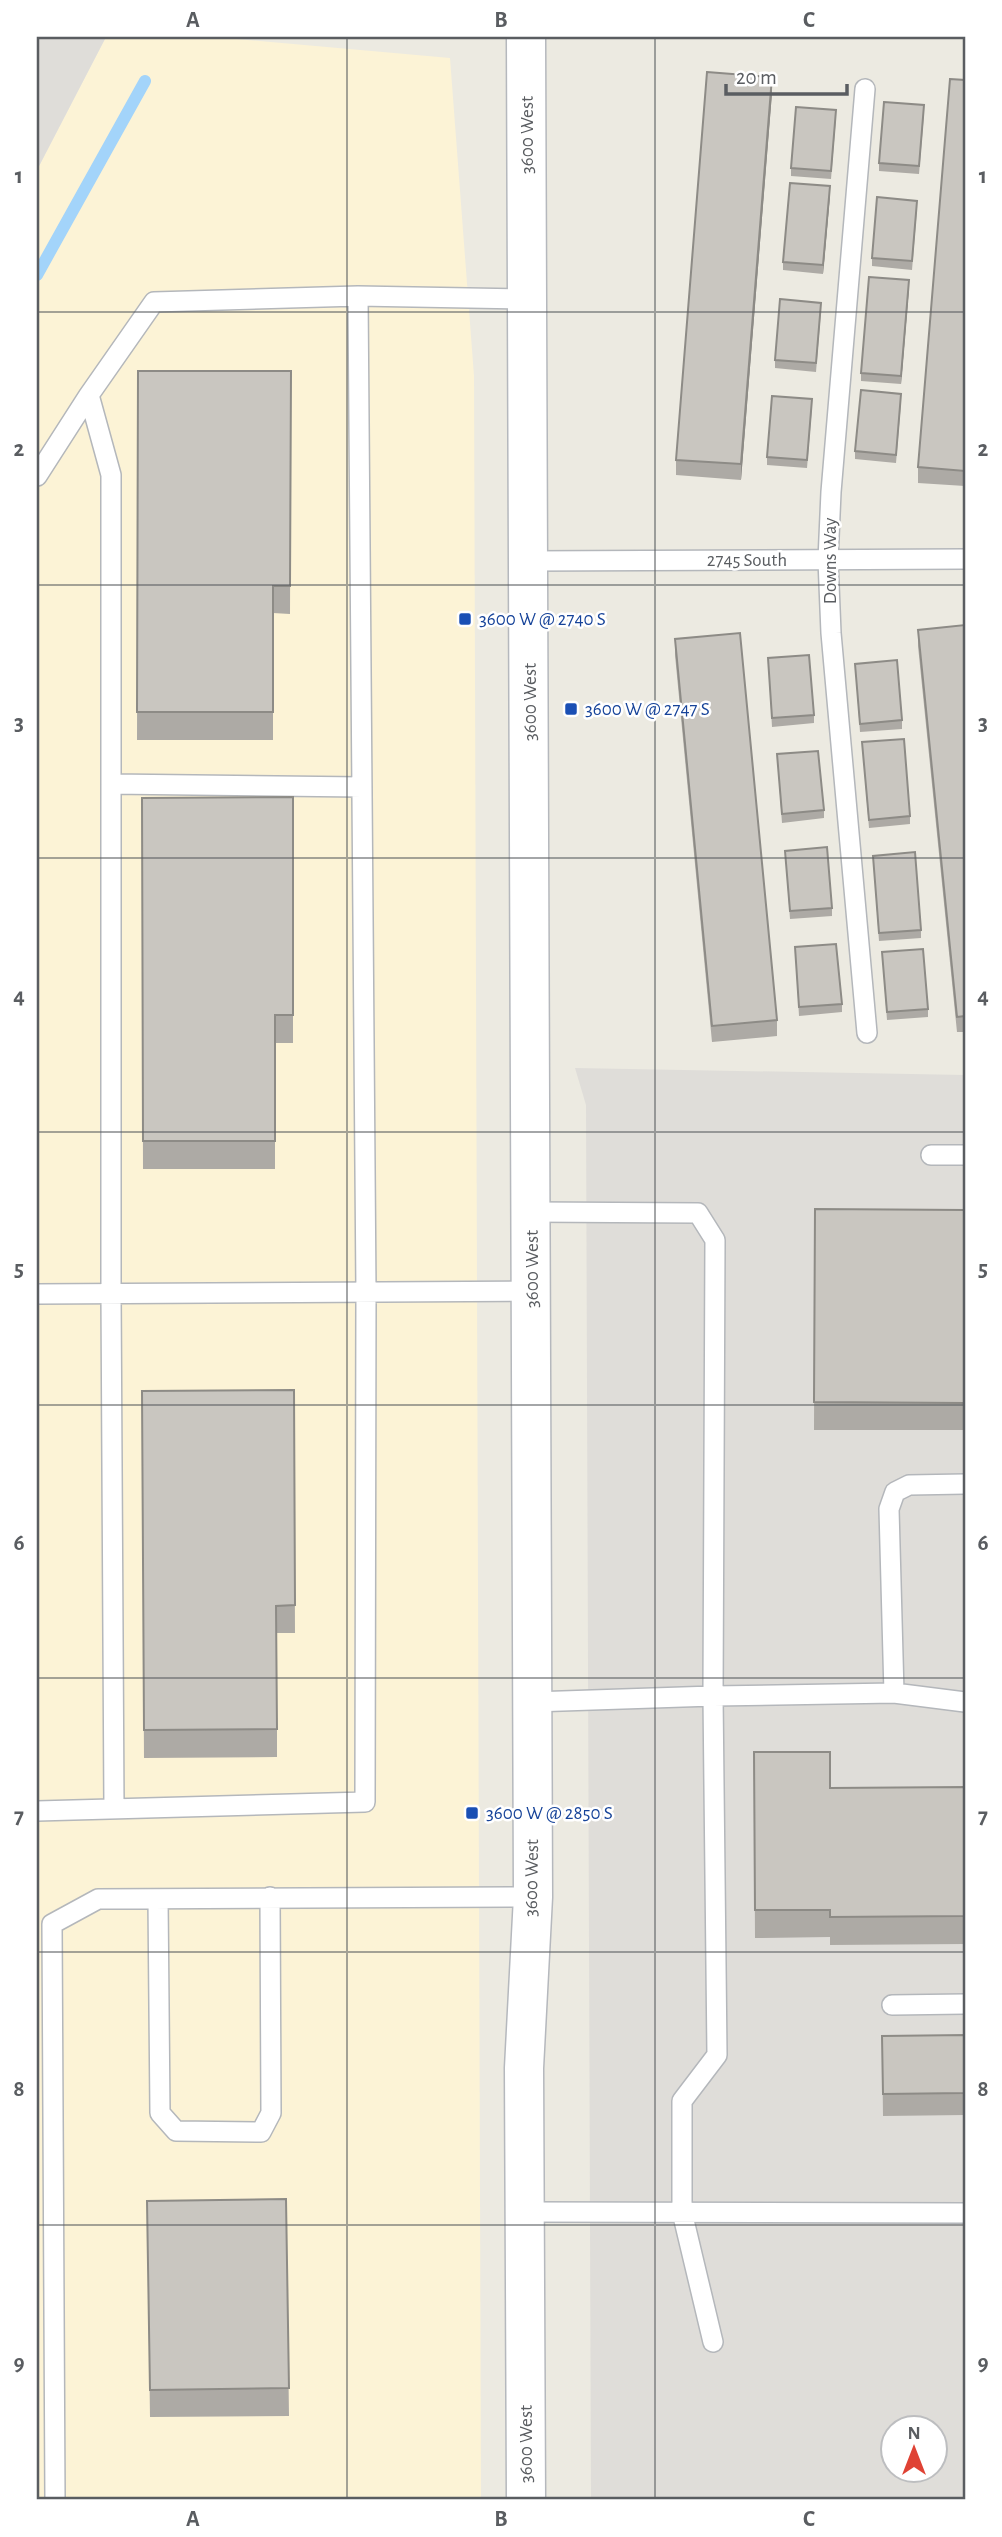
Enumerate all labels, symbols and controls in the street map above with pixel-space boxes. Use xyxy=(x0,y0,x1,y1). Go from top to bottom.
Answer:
text: A xyxy=(186,9,200,32)
text: B xyxy=(494,9,508,32)
text: C xyxy=(803,9,815,32)
scale bar xyxy=(726,52,846,96)
text: 20 m xyxy=(736,67,777,88)
street label: 3600 West xyxy=(518,96,537,174)
text: 1 xyxy=(15,165,23,188)
text: 1 xyxy=(979,165,987,188)
text: 2 xyxy=(14,438,25,461)
text: 2 xyxy=(978,438,989,461)
street label: Downs Way xyxy=(821,518,840,604)
street label: 2745 South xyxy=(707,551,787,570)
place label: 3600 W @ 2740 S xyxy=(479,610,606,629)
marker: 3600 W @ 2740 S xyxy=(457,611,473,627)
street label: 3600 West xyxy=(521,663,540,741)
place label: 3600 W @ 2747 S xyxy=(585,700,710,719)
marker: 3600 W @ 2747 S xyxy=(563,701,579,717)
text: 3 xyxy=(14,712,24,735)
text: 3 xyxy=(978,712,988,735)
text: 4 xyxy=(13,985,25,1008)
text: 4 xyxy=(977,985,989,1008)
street label: 3600 West xyxy=(523,1230,542,1308)
text: 5 xyxy=(14,1258,24,1281)
text: 5 xyxy=(978,1258,988,1281)
text: 6 xyxy=(13,1532,25,1555)
text: 6 xyxy=(977,1532,989,1555)
place label: 3600 W @ 2850 S xyxy=(486,1804,613,1823)
text: 7 xyxy=(14,1805,24,1828)
marker: 3600 W @ 2850 S xyxy=(464,1805,480,1821)
text: 7 xyxy=(978,1805,988,1828)
street label: 3600 West xyxy=(522,1839,542,1917)
text: 8 xyxy=(13,2078,25,2101)
text: 8 xyxy=(977,2078,989,2101)
text: 9 xyxy=(13,2352,25,2375)
text: 9 xyxy=(977,2352,989,2375)
street label: 3600 West xyxy=(517,2405,536,2483)
north arrow xyxy=(880,2414,950,2484)
text: N xyxy=(907,2424,921,2443)
text: A xyxy=(186,2508,200,2531)
text: B xyxy=(494,2508,508,2531)
text: C xyxy=(803,2508,815,2531)

